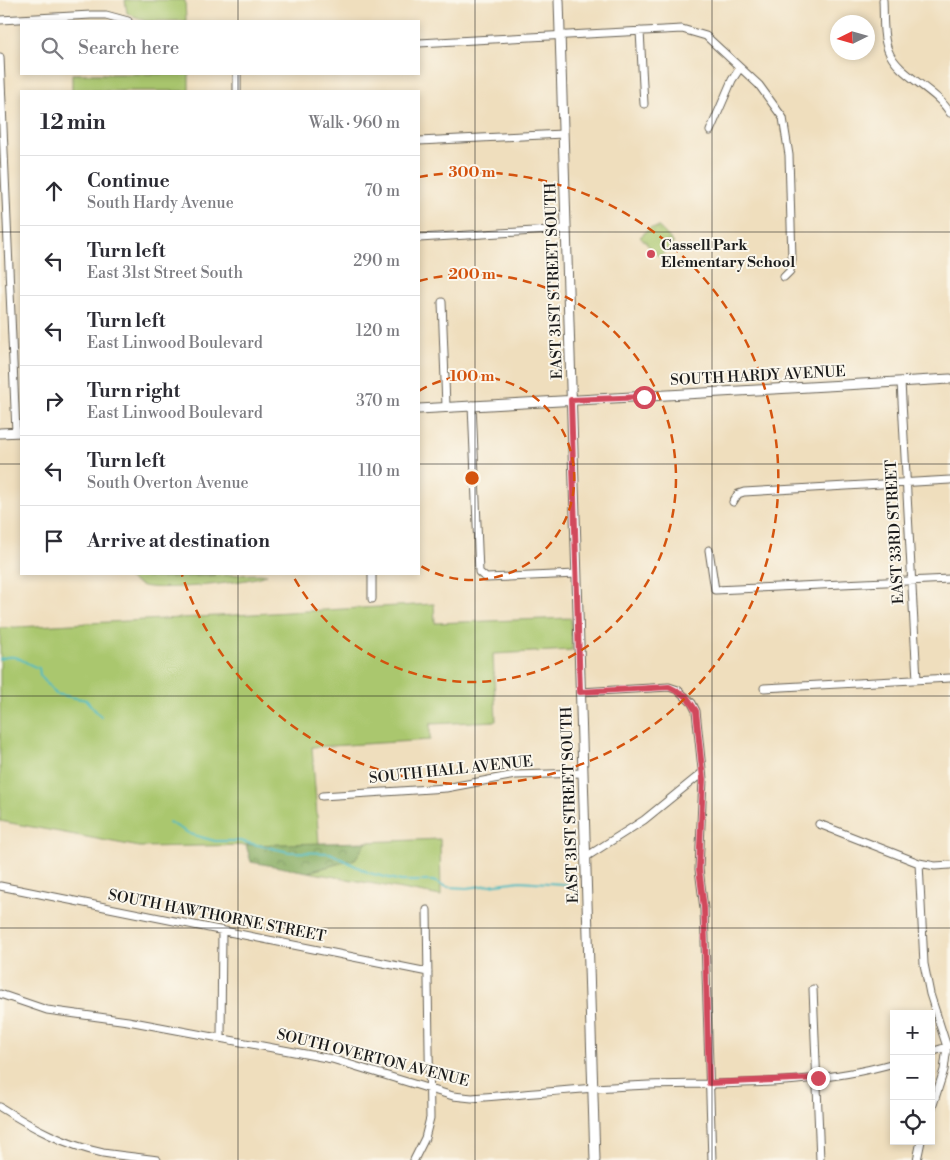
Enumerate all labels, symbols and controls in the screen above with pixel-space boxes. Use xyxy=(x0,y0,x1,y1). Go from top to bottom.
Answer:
north arrow xyxy=(830,15,875,60)
search box xyxy=(20,20,420,75)
icon: search xyxy=(38,34,66,62)
text: Search here xyxy=(78,36,179,60)
text: 12 min xyxy=(40,110,106,136)
text: Walk · 960 m xyxy=(309,113,400,133)
text: 300 m xyxy=(449,163,496,182)
text: Continue xyxy=(87,169,170,193)
icon: ahead xyxy=(40,177,68,205)
text: 70 m xyxy=(364,181,400,201)
street label: EAST 31ST STREET SOUTH xyxy=(541,182,567,380)
text: South Hardy Avenue xyxy=(87,193,234,213)
place label: Cassell Park Elementary School xyxy=(661,236,795,272)
text: Turn left xyxy=(87,239,166,263)
icon: left xyxy=(40,247,68,275)
marker: Cassell Park Elementary School xyxy=(645,248,657,260)
text: 290 m xyxy=(353,251,400,271)
text: East 31st Street South xyxy=(87,263,243,283)
text: 200 m xyxy=(448,265,496,284)
text: Turn left xyxy=(87,309,166,333)
icon: left xyxy=(40,317,68,345)
text: 120 m xyxy=(356,321,400,341)
text: East Linwood Boulevard xyxy=(87,333,263,353)
street label: SOUTH HARDY AVENUE xyxy=(670,362,846,390)
text: 100 m xyxy=(450,367,495,386)
text: Turn right xyxy=(87,379,180,403)
route start xyxy=(633,386,656,409)
icon: right xyxy=(40,387,68,415)
text: 370 m xyxy=(356,391,400,411)
text: East Linwood Boulevard xyxy=(87,403,263,423)
text: Turn left xyxy=(87,449,166,473)
icon: left xyxy=(40,457,68,485)
street label: EAST 33RD STREET xyxy=(882,459,908,605)
text: 110 m xyxy=(358,461,400,481)
centre of rings xyxy=(463,469,481,487)
text: South Overton Avenue xyxy=(87,473,249,493)
icon: arrive xyxy=(40,527,68,555)
text: Arrive at destination xyxy=(87,529,270,553)
street label: EAST 31ST STREET SOUTH xyxy=(557,706,583,904)
street label: SOUTH HALL AVENUE xyxy=(368,752,534,788)
street label: SOUTH HAWTHORNE STREET xyxy=(107,886,328,947)
map controls xyxy=(890,1010,935,1145)
button: + xyxy=(890,1010,935,1055)
street label: SOUTH OVERTON AVENUE xyxy=(275,1025,471,1091)
button: − xyxy=(890,1055,935,1100)
route end xyxy=(807,1067,830,1090)
button: locate xyxy=(890,1100,935,1145)

